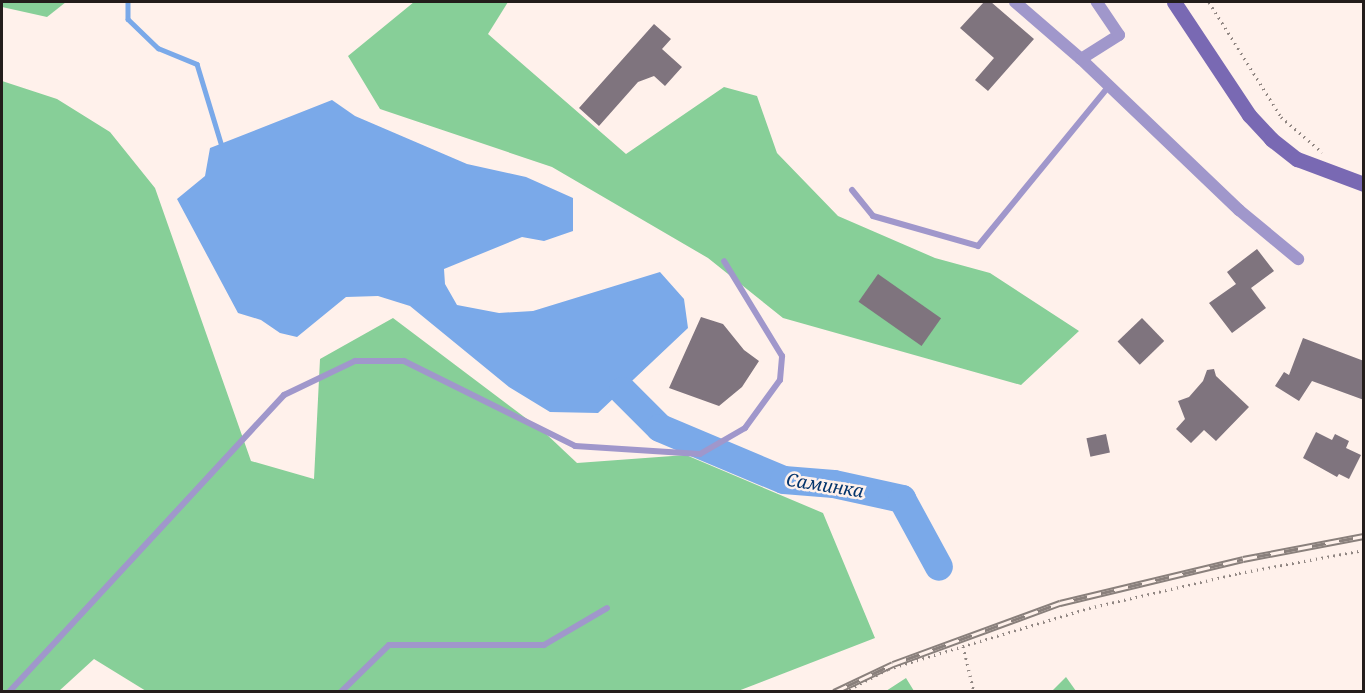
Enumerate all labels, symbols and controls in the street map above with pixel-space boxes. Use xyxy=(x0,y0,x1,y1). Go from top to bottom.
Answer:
water label: Саминка xyxy=(785,468,865,502)

